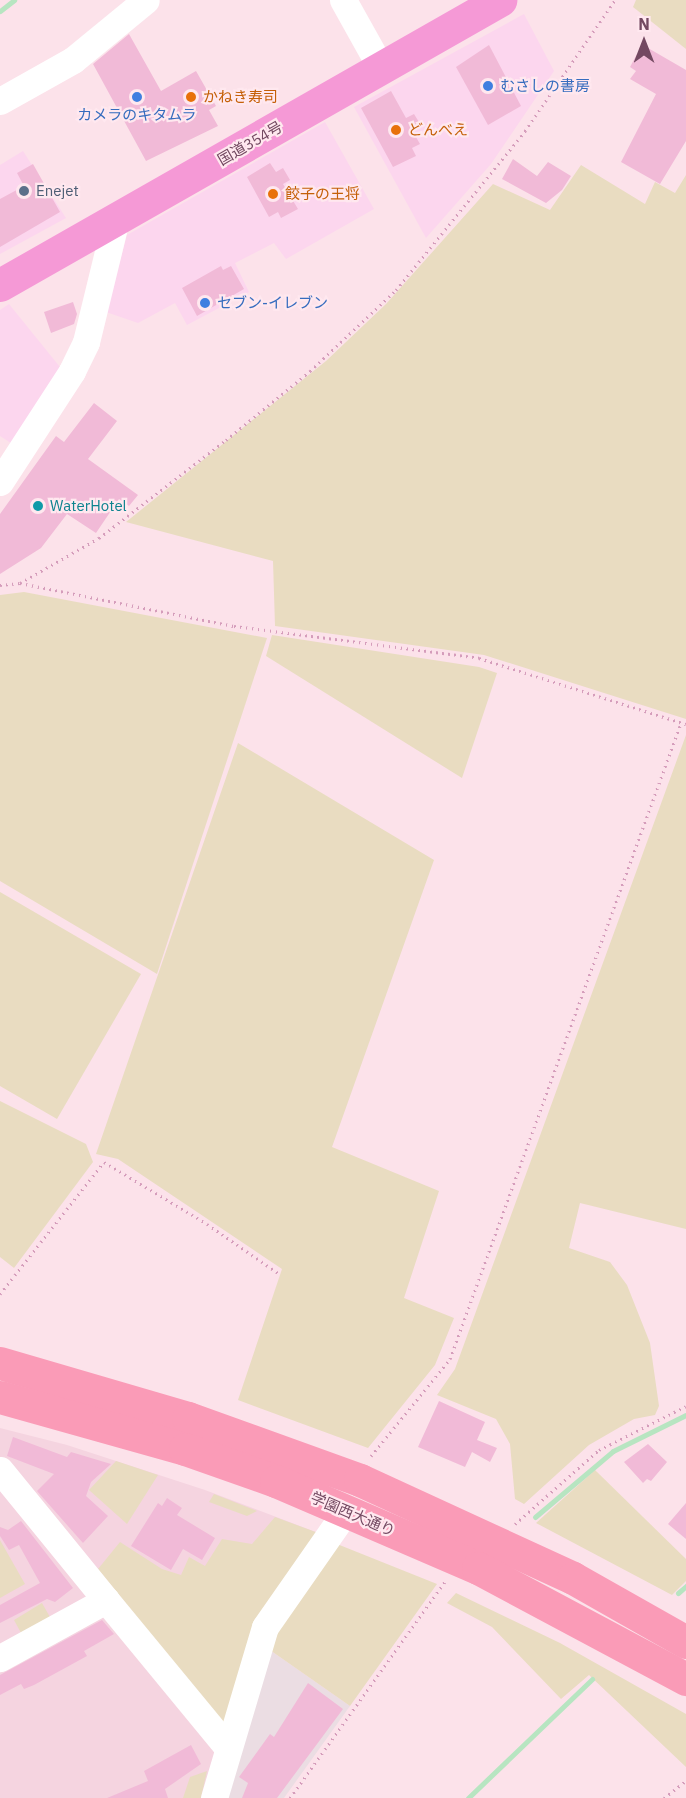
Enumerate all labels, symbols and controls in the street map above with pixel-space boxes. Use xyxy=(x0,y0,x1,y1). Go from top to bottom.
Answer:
north arrow xyxy=(614,12,674,72)
text: N xyxy=(638,14,650,34)
place label: むさしの書房 xyxy=(500,77,590,95)
marker: むさしの書房 xyxy=(481,79,495,93)
place label: かねき寿司 xyxy=(203,88,278,106)
marker: カメラのキタムラ xyxy=(130,90,144,104)
marker: かねき寿司 xyxy=(184,90,198,104)
place label: カメラのキタムラ xyxy=(77,106,197,124)
street label: 国道354号 xyxy=(214,117,286,169)
place label: どんべえ xyxy=(408,121,468,139)
marker: どんべえ xyxy=(389,123,403,137)
place label: Enejet xyxy=(36,182,79,200)
marker: Enejet xyxy=(17,184,31,198)
place label: 餃子の王将 xyxy=(285,185,360,203)
marker: 餃子の王将 xyxy=(266,187,280,201)
place label: セブン-イレブン xyxy=(217,294,328,312)
marker: セブン-イレブン xyxy=(198,296,212,310)
place label: WaterHotel xyxy=(50,497,127,515)
marker: WaterHotel xyxy=(31,499,45,513)
street label: 学園西大通り xyxy=(308,1488,398,1540)

